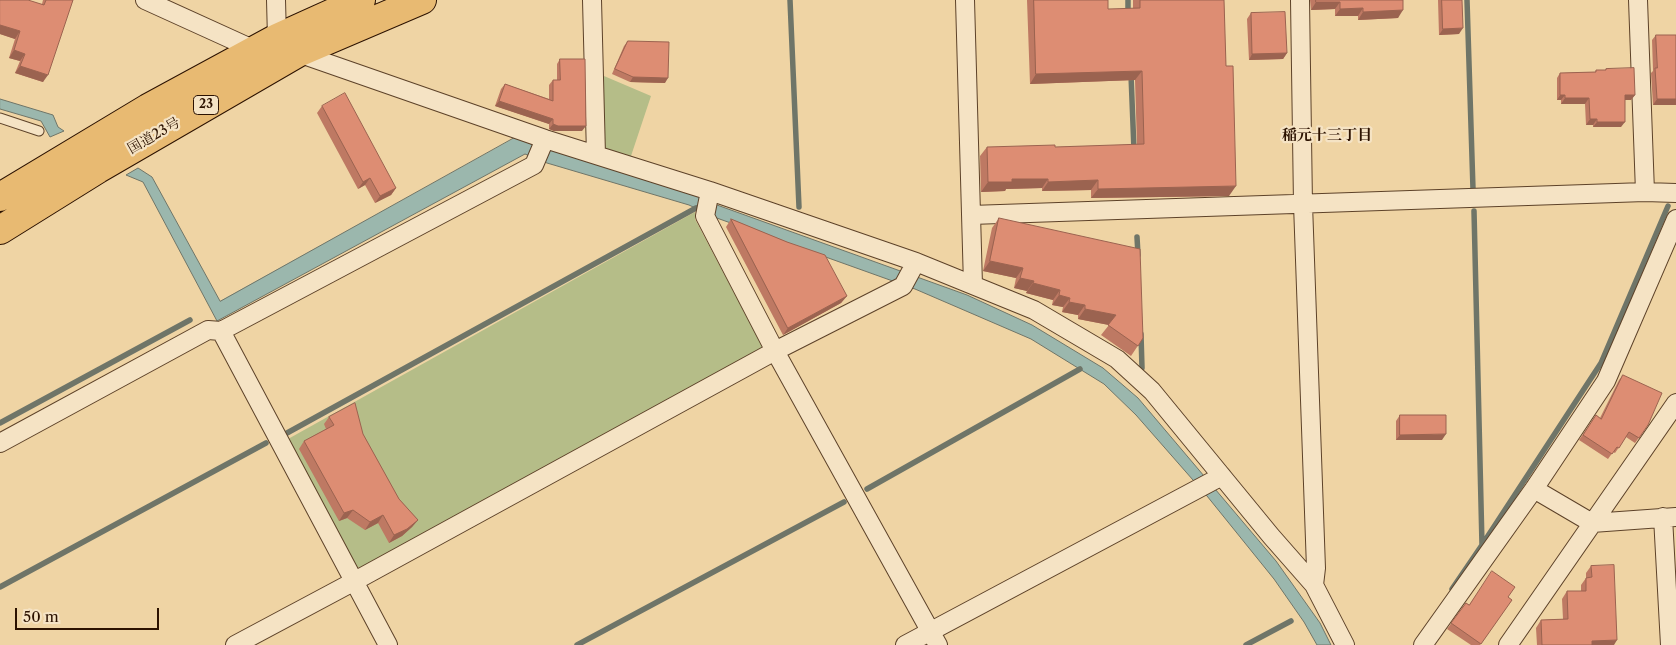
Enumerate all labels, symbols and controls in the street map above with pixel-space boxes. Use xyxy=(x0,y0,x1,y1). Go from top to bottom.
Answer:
road number: 23 xyxy=(194,96,218,114)
street label: 国道23号 xyxy=(125,114,183,158)
district label: 稲元十三丁目 xyxy=(1282,127,1372,145)
scale bar xyxy=(18,598,161,630)
text: 50 m xyxy=(23,607,59,626)

